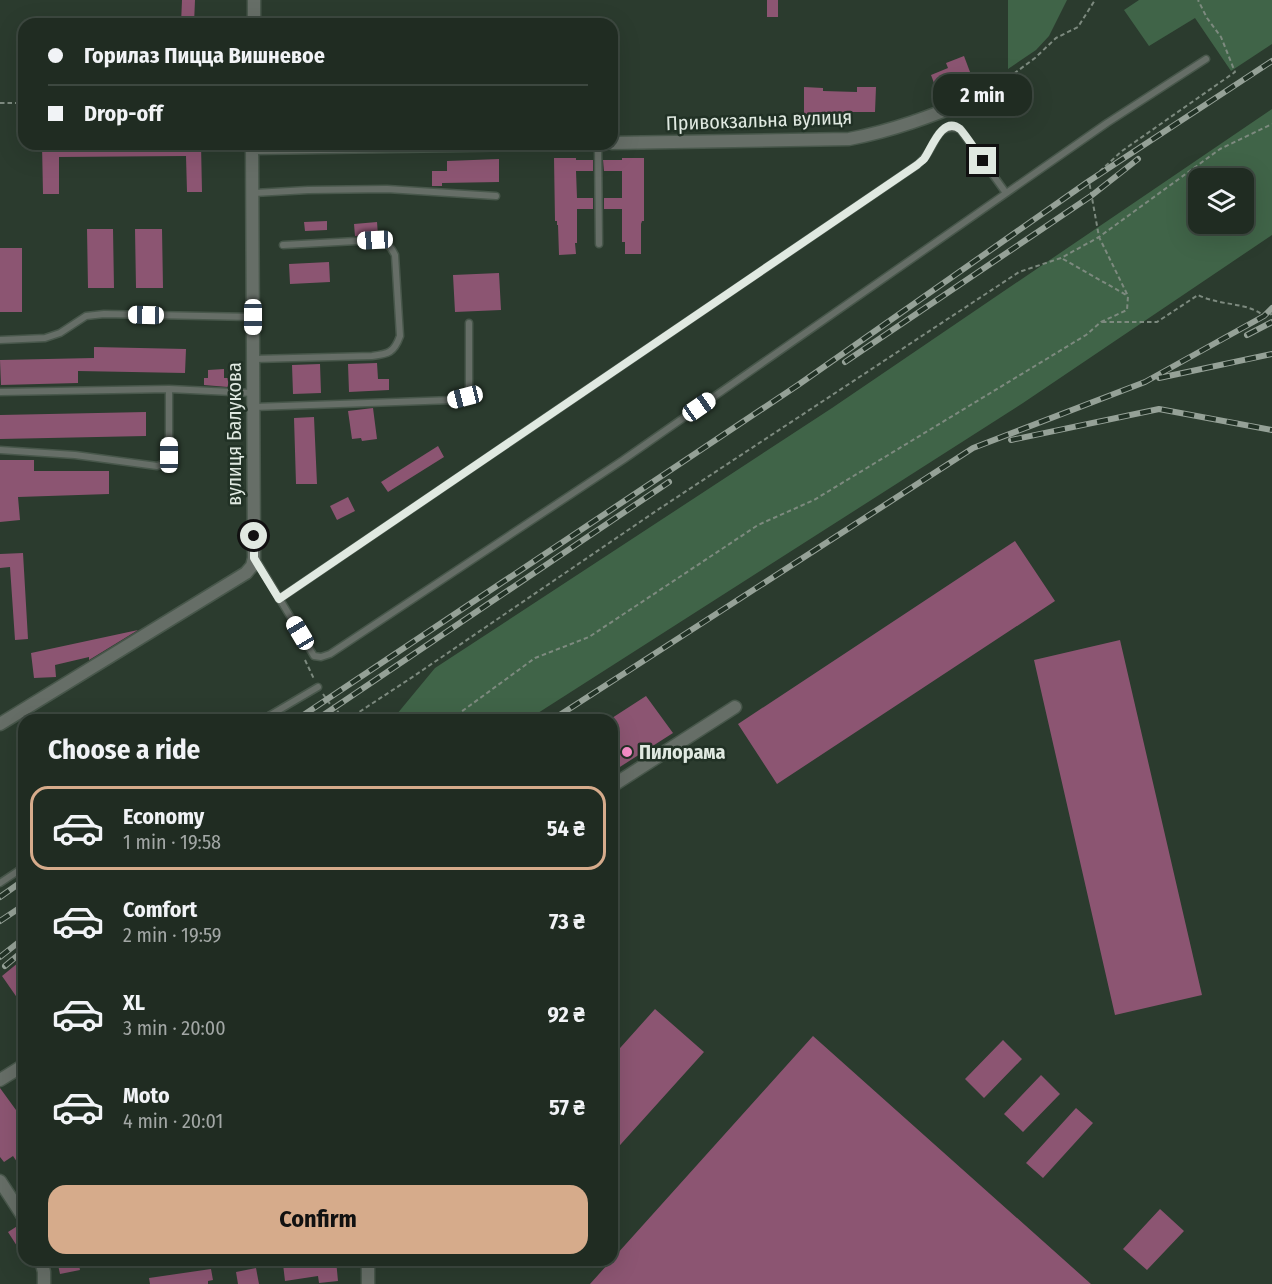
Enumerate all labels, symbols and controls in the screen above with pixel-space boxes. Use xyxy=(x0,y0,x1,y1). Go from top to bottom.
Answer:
text: Горилаз Пицца Вишневое xyxy=(84,42,325,69)
callout: 2 min xyxy=(934,74,1032,116)
text: 2 min xyxy=(960,83,1005,107)
text: Drop-off xyxy=(84,100,163,127)
street label: Привокзальна вулиця xyxy=(665,105,853,135)
route end xyxy=(969,147,996,174)
map controls xyxy=(1188,168,1254,234)
button: layers xyxy=(1188,168,1254,234)
car xyxy=(357,230,393,250)
car xyxy=(244,299,262,335)
car xyxy=(128,306,164,324)
street label: вулиця Балукова xyxy=(222,362,246,506)
car xyxy=(445,384,485,410)
car xyxy=(679,389,719,425)
car xyxy=(160,437,178,473)
route start xyxy=(240,522,267,549)
car xyxy=(283,613,317,653)
text: Choose a ride xyxy=(48,734,200,766)
place label: Пилорама xyxy=(639,740,726,764)
marker: Пилорама xyxy=(620,745,634,759)
icon: car xyxy=(51,801,105,855)
text: Economy xyxy=(123,803,204,830)
text: 54 ₴ xyxy=(547,815,585,842)
text: 1 min · 19:58 xyxy=(123,830,221,854)
icon: car xyxy=(51,894,105,948)
text: Comfort xyxy=(123,896,197,923)
text: 73 ₴ xyxy=(549,908,585,935)
text: 2 min · 19:59 xyxy=(123,923,222,947)
icon: car xyxy=(51,987,105,1041)
text: XL xyxy=(123,989,145,1016)
text: 92 ₴ xyxy=(548,1001,585,1028)
text: 3 min · 20:00 xyxy=(123,1016,226,1040)
icon: car xyxy=(51,1080,105,1134)
text: Moto xyxy=(123,1082,170,1109)
text: 57 ₴ xyxy=(549,1094,585,1121)
text: 4 min · 20:01 xyxy=(123,1109,223,1133)
button: Confirm xyxy=(48,1185,588,1254)

